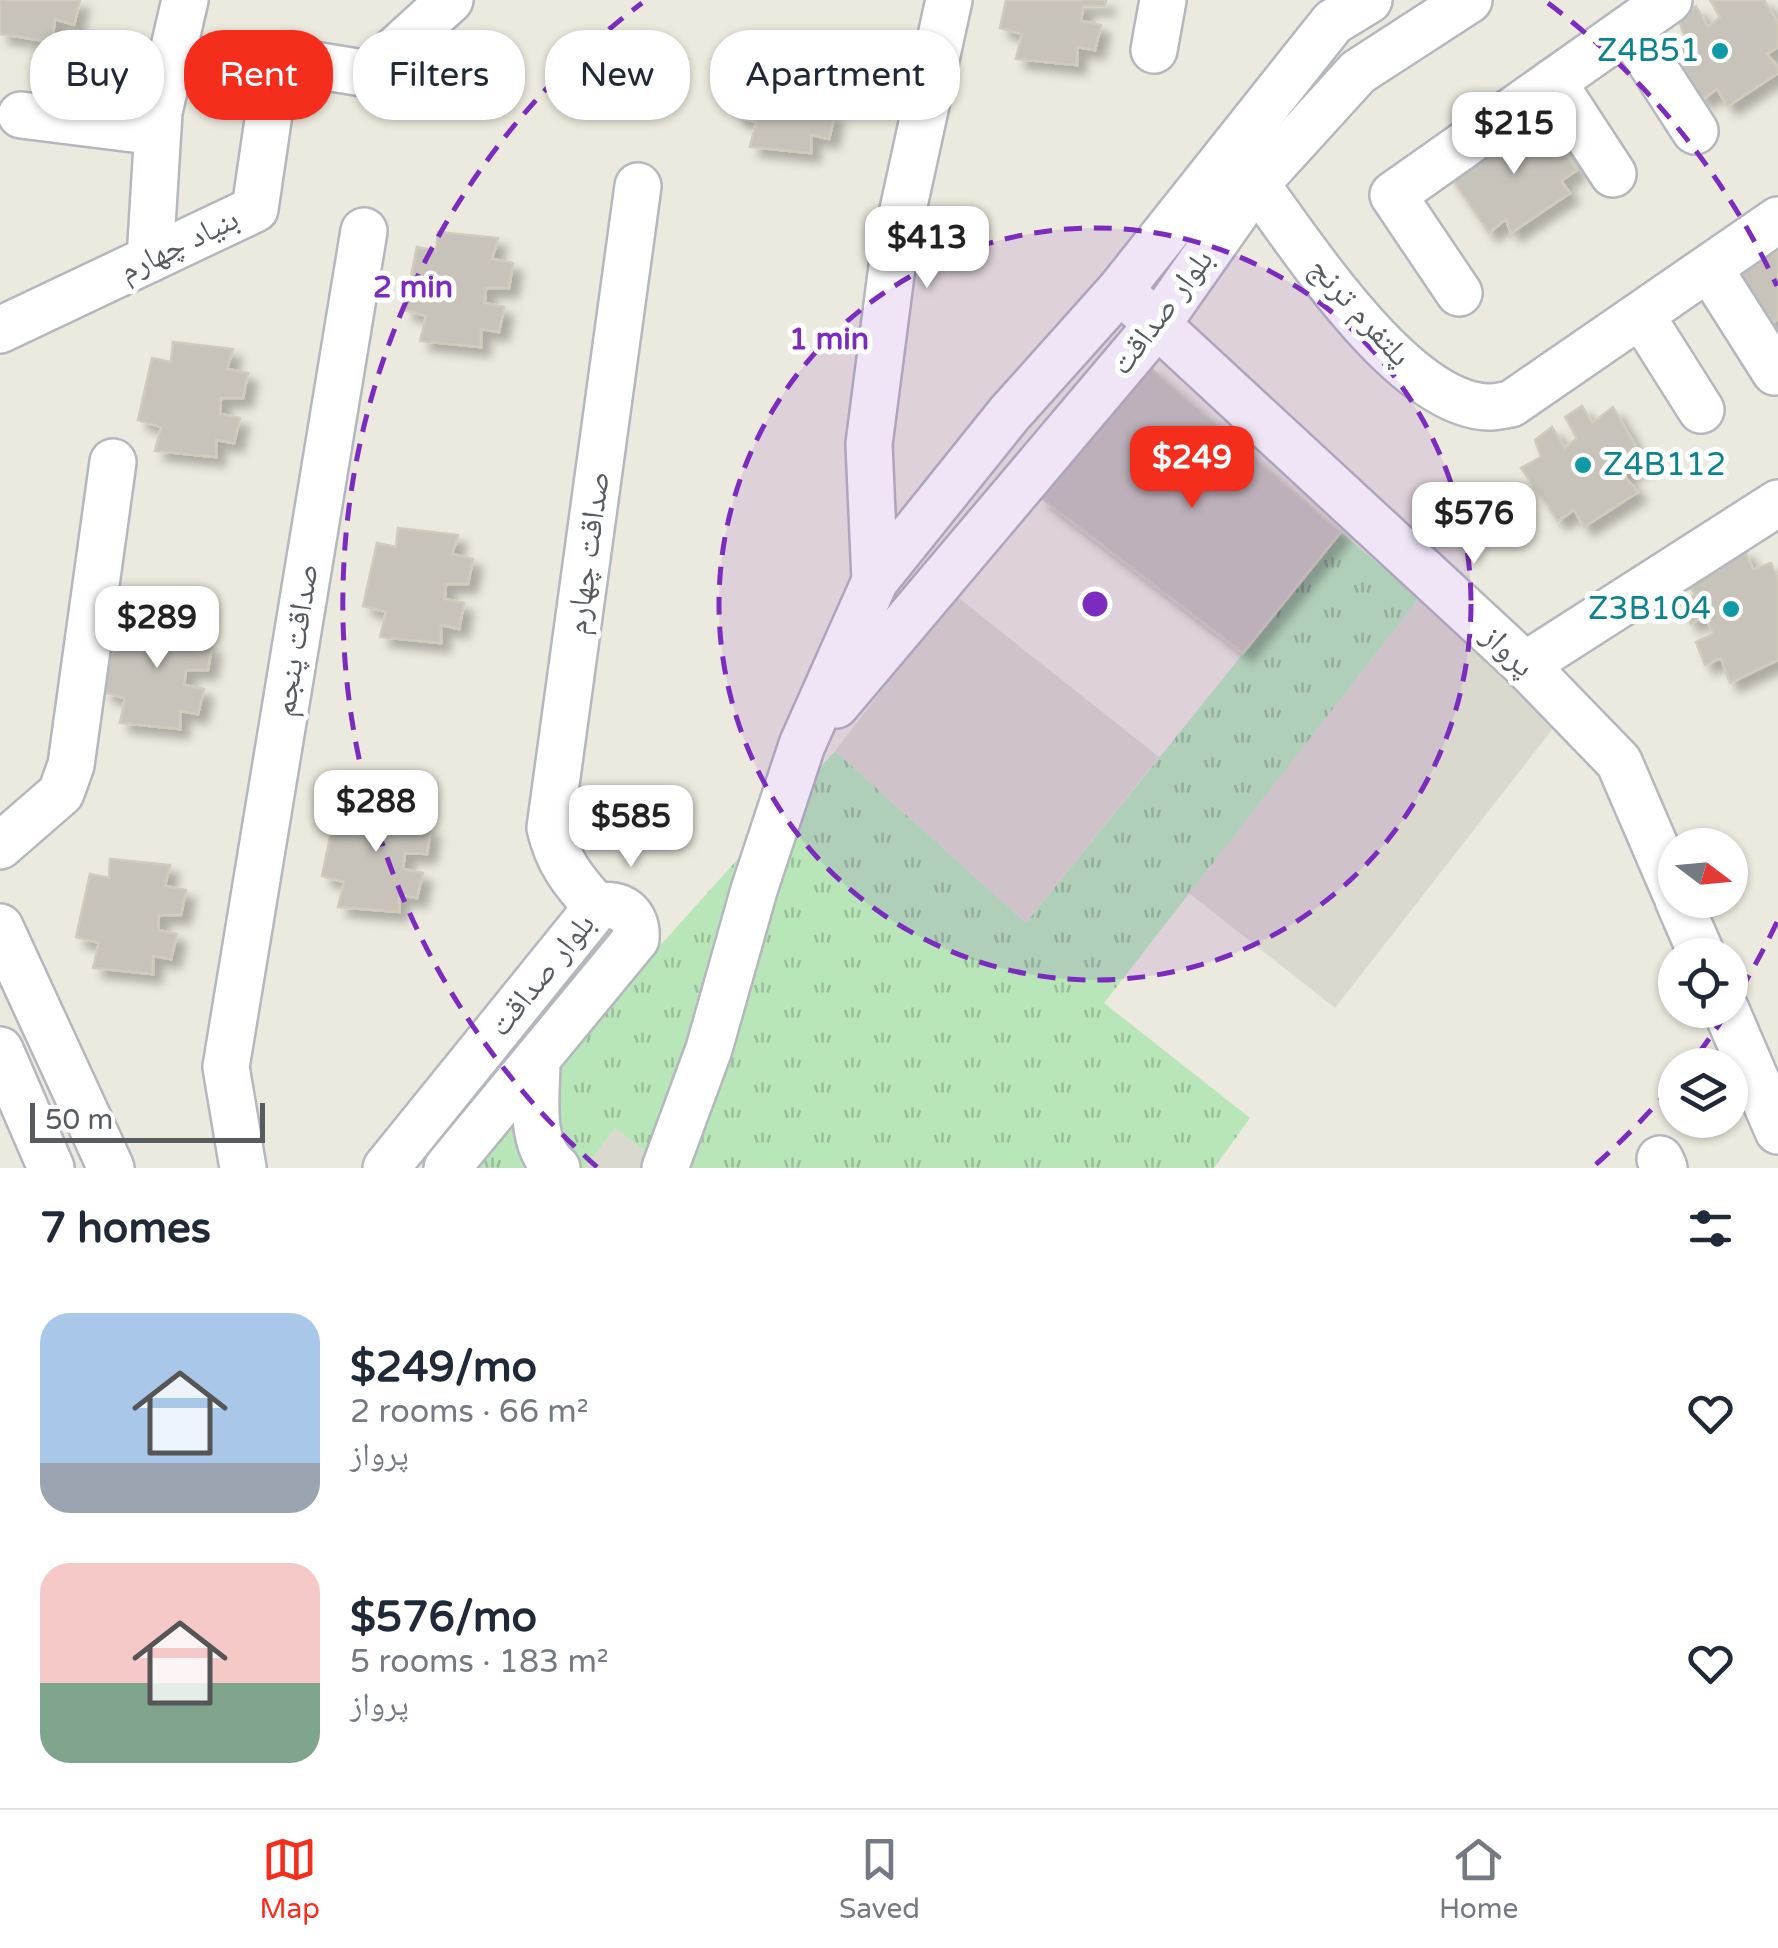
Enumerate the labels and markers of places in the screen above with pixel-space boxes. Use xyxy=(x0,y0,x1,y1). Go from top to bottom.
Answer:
place label: Z4B51 xyxy=(1597,32,1700,70)
marker: Z4B51 xyxy=(1709,40,1731,62)
pin: $215 xyxy=(1455,92,1573,177)
pin: $413 xyxy=(868,206,986,291)
pin: $249 xyxy=(1133,426,1251,511)
place label: Z4B112 xyxy=(1603,446,1726,484)
marker: Z4B112 xyxy=(1572,454,1594,476)
pin: $576 xyxy=(1415,482,1533,567)
pin: $289 xyxy=(98,586,216,671)
centre of rings xyxy=(1077,586,1113,622)
place label: Z3B104 xyxy=(1588,590,1711,628)
marker: Z3B104 xyxy=(1720,598,1742,620)
pin: $288 xyxy=(317,770,435,855)
pin: $585 xyxy=(572,785,690,870)

